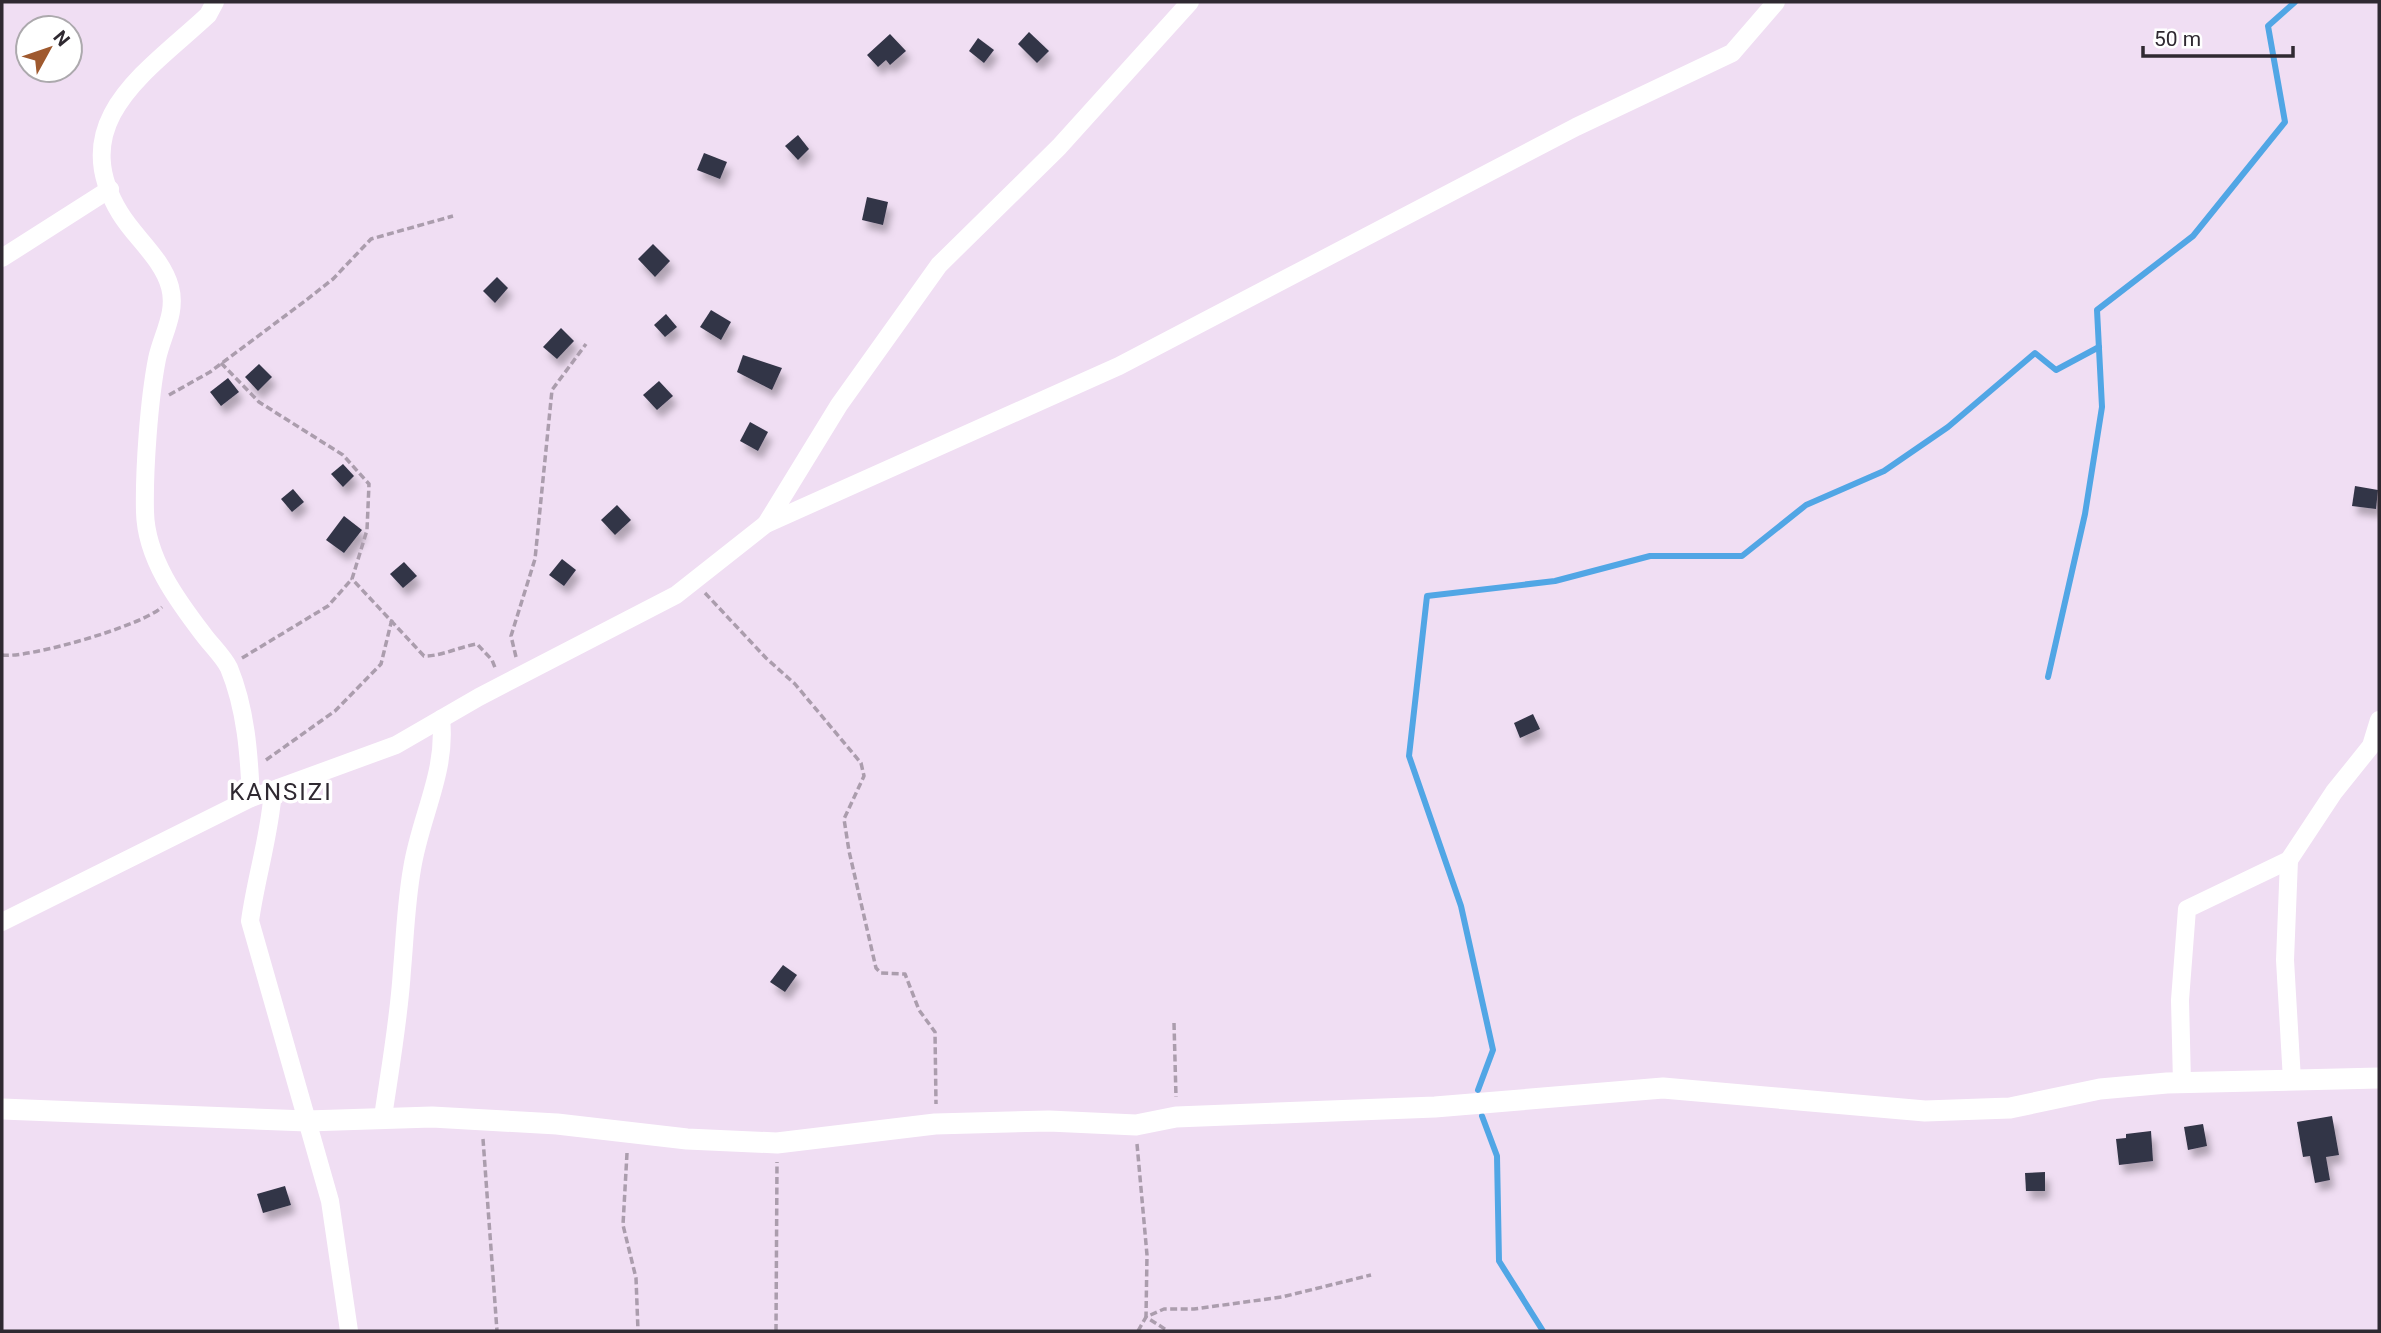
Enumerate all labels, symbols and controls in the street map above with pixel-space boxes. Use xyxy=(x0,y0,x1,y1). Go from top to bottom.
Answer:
north arrow xyxy=(14,14,84,84)
scale bar xyxy=(2143,14,2294,58)
text: N xyxy=(49,26,75,51)
text: 50 m xyxy=(2154,27,2201,51)
district label: KANSIZI xyxy=(229,778,333,806)

